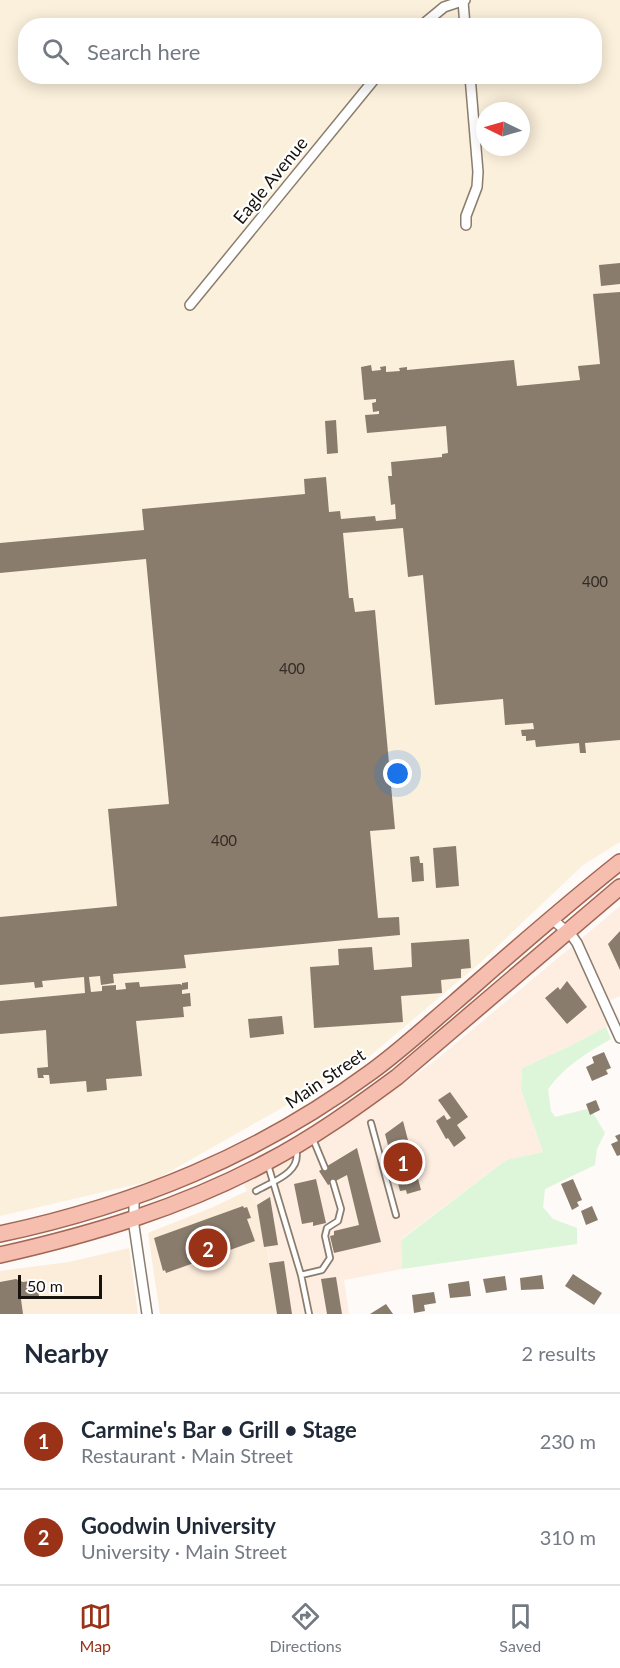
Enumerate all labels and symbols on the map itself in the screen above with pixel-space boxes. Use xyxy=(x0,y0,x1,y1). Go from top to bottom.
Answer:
north arrow xyxy=(476,102,530,156)
street label: Eagle Avenue xyxy=(228,132,312,228)
house number: 400 xyxy=(582,572,608,590)
house number: 400 xyxy=(279,659,305,677)
your location xyxy=(383,759,412,788)
house number: 400 xyxy=(211,831,237,849)
street label: Main Street xyxy=(281,1043,370,1113)
pin: 1 xyxy=(384,1140,422,1184)
pin: 2 xyxy=(188,1226,228,1270)
scale bar xyxy=(18,1272,102,1300)

